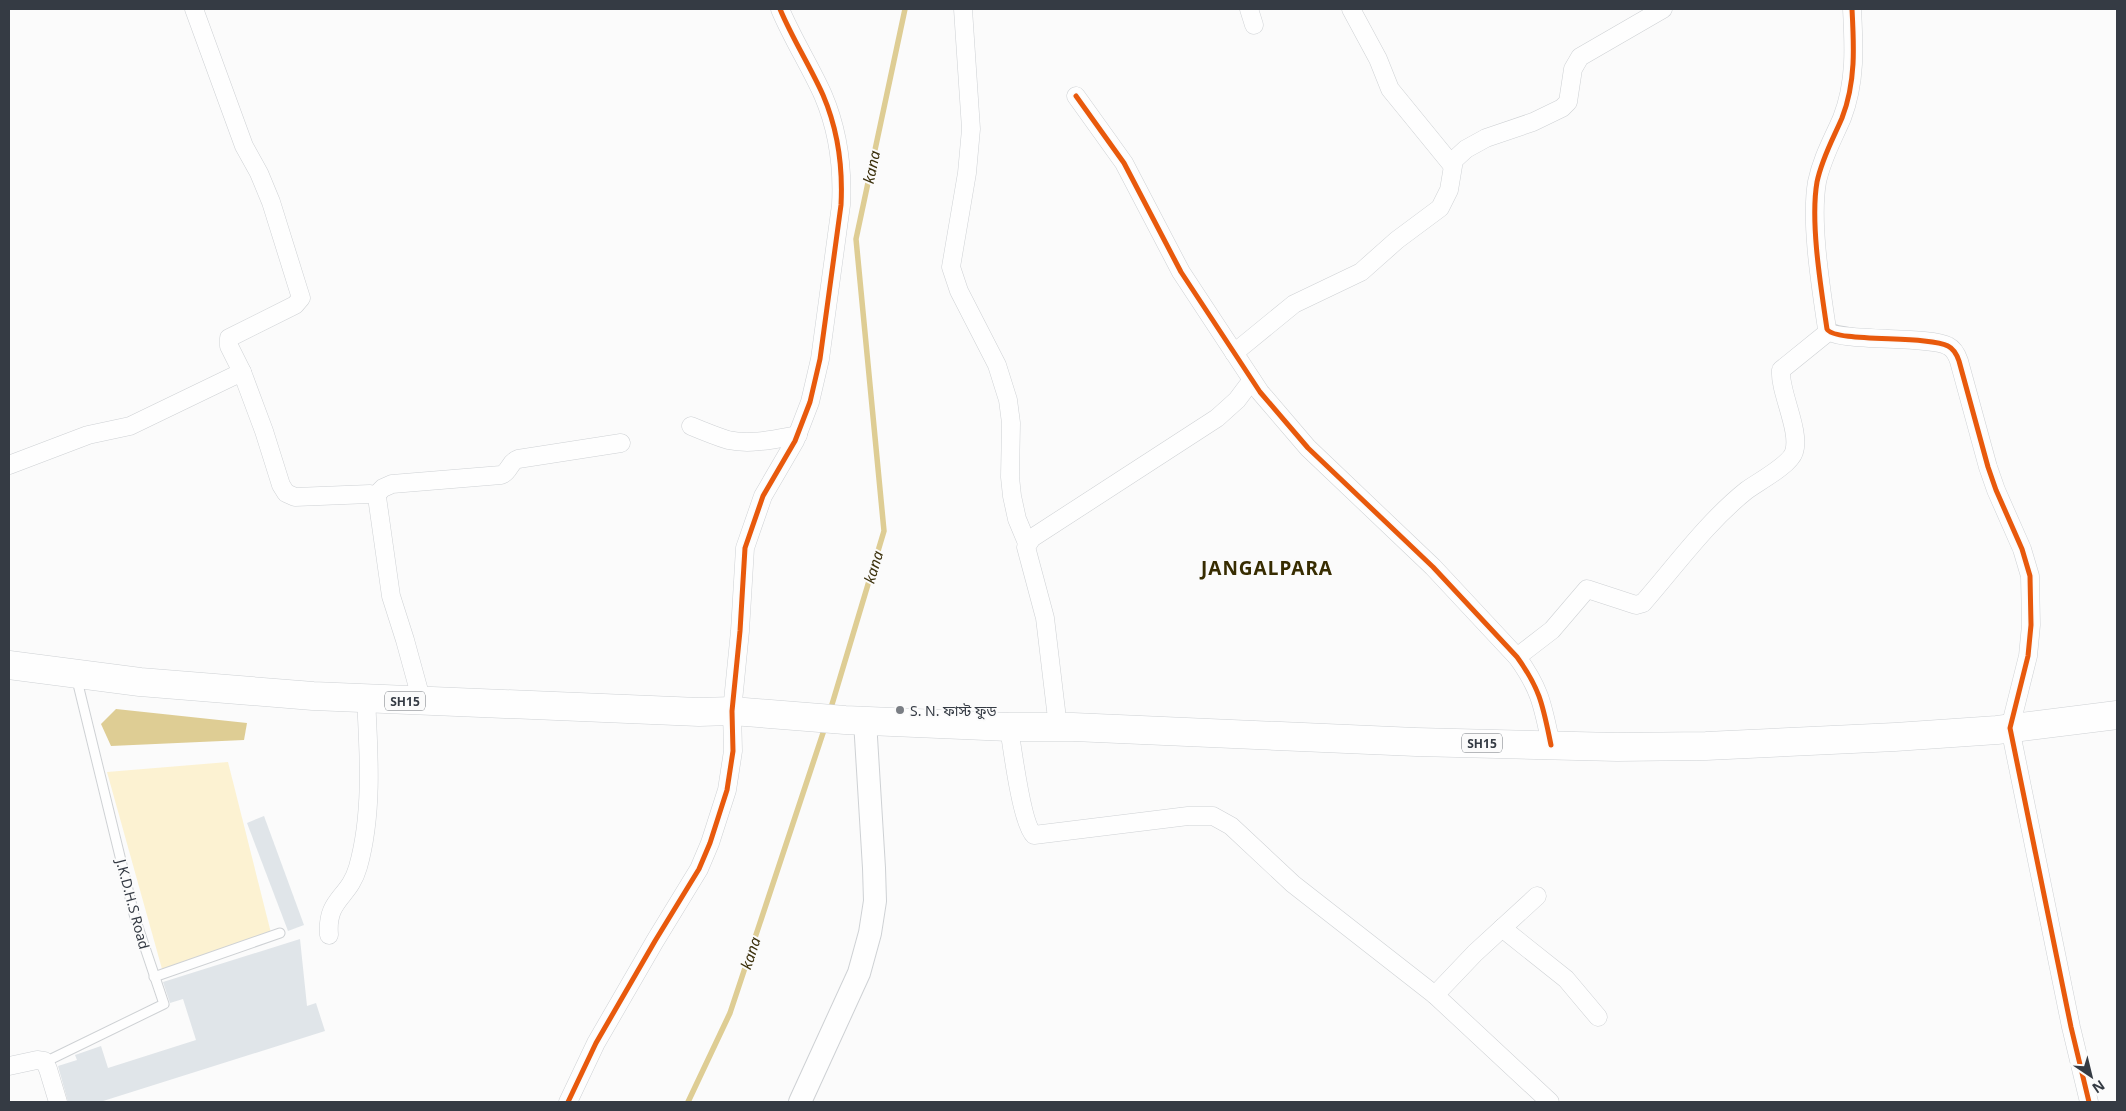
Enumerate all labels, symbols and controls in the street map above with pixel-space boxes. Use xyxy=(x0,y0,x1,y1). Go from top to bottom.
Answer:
water label: kana xyxy=(858,148,884,185)
water label: kana xyxy=(859,548,888,586)
district label: JANGALPARA xyxy=(1199,555,1333,581)
road number: SH15 xyxy=(385,691,425,710)
place label: S. N. ফাস্ট ফুড xyxy=(910,701,997,720)
marker: S. N. ফাস্ট ফুড xyxy=(894,704,906,716)
road number: SH15 xyxy=(1462,734,1502,752)
street label: J.K.D.H.S Road xyxy=(111,855,154,951)
water label: kana xyxy=(735,934,765,972)
north arrow xyxy=(2066,1051,2116,1101)
text: N xyxy=(2089,1076,2109,1098)

